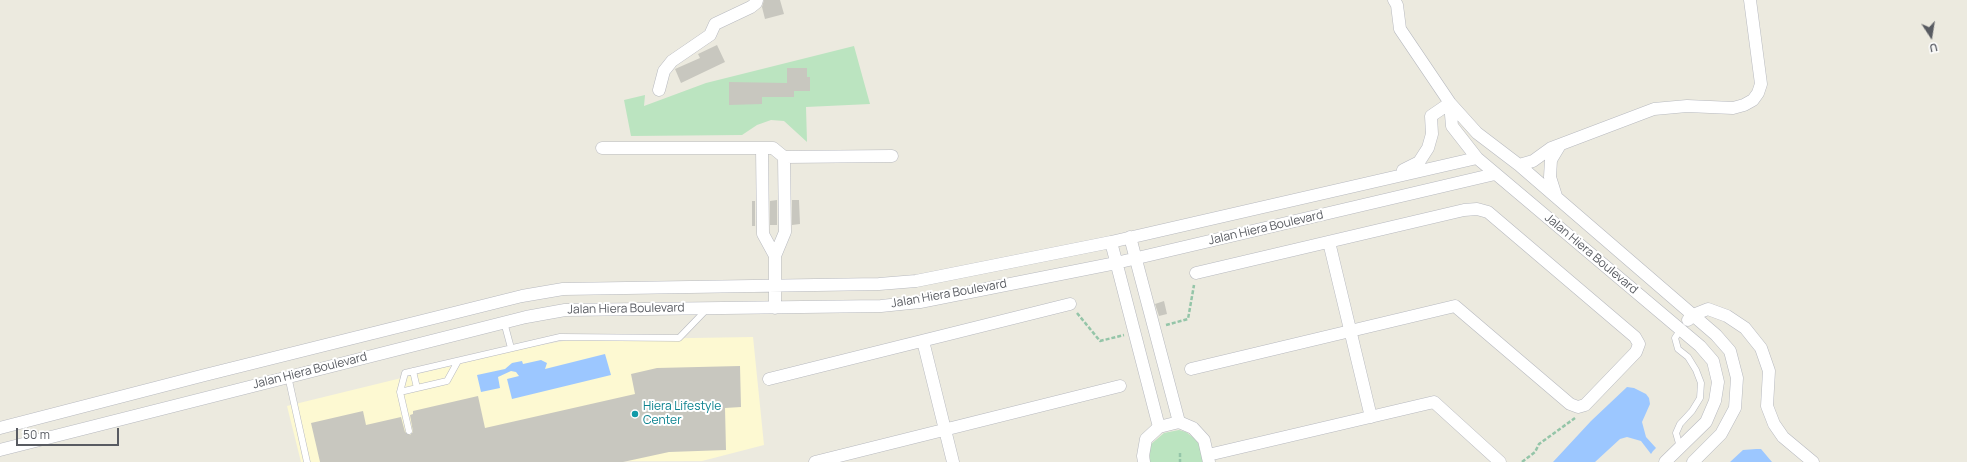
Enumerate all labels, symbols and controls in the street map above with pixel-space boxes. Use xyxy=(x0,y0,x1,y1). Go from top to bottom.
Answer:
north arrow xyxy=(1911,16,1951,56)
text: U xyxy=(1928,40,1939,56)
street label: Jalan Hiera Boulevard xyxy=(1207,208,1325,248)
street label: Jalan Hiera Boulevard xyxy=(1541,211,1641,297)
street label: Jalan Hiera Boulevard xyxy=(890,277,1008,311)
street label: Jalan Hiera Boulevard xyxy=(567,301,685,317)
street label: Jalan Hiera Boulevard xyxy=(251,350,369,392)
place label: Hiera Lifestyle Center xyxy=(643,400,721,428)
marker: Hiera Lifestyle Center xyxy=(630,409,640,419)
scale bar xyxy=(18,420,121,446)
text: 50 m xyxy=(23,426,50,443)

